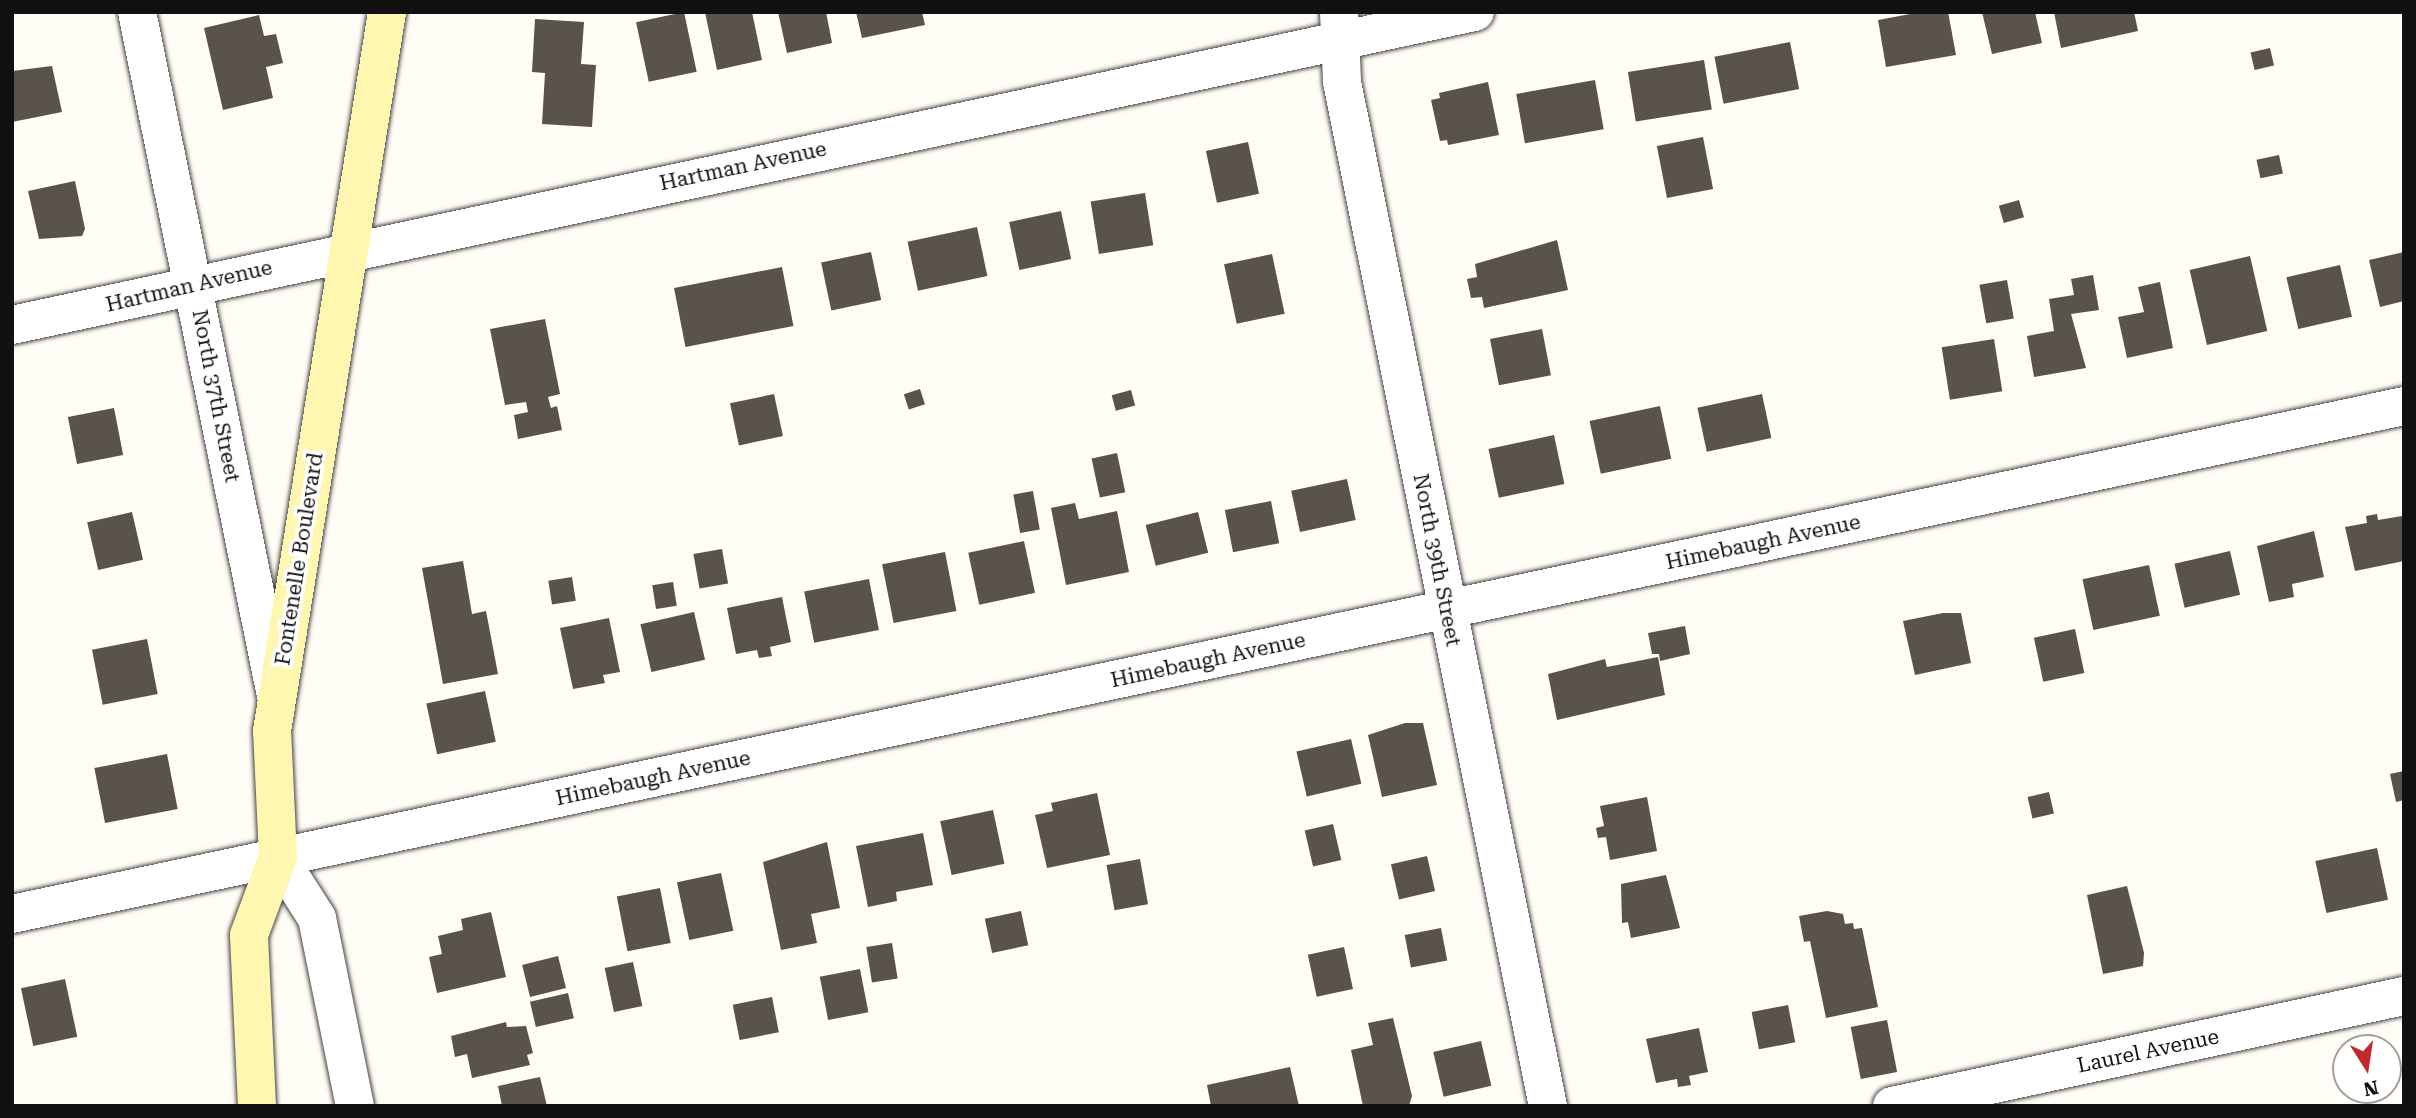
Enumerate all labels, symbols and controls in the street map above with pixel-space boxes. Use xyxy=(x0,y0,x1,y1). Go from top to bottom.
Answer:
street label: Hartman Avenue xyxy=(657,136,829,196)
street label: Hartman Avenue xyxy=(103,255,275,317)
street label: North 37th Street xyxy=(187,307,245,485)
street label: Fontenelle Boulevard xyxy=(270,451,328,667)
street label: North 39th Street xyxy=(1408,471,1466,649)
street label: Himebaugh Avenue xyxy=(1663,509,1863,575)
street label: Himebaugh Avenue xyxy=(1108,627,1308,693)
street label: Himebaugh Avenue xyxy=(553,745,753,811)
street label: Laurel Avenue xyxy=(2075,1024,2221,1078)
north arrow xyxy=(2332,1034,2402,1104)
text: N xyxy=(2362,1075,2381,1101)

